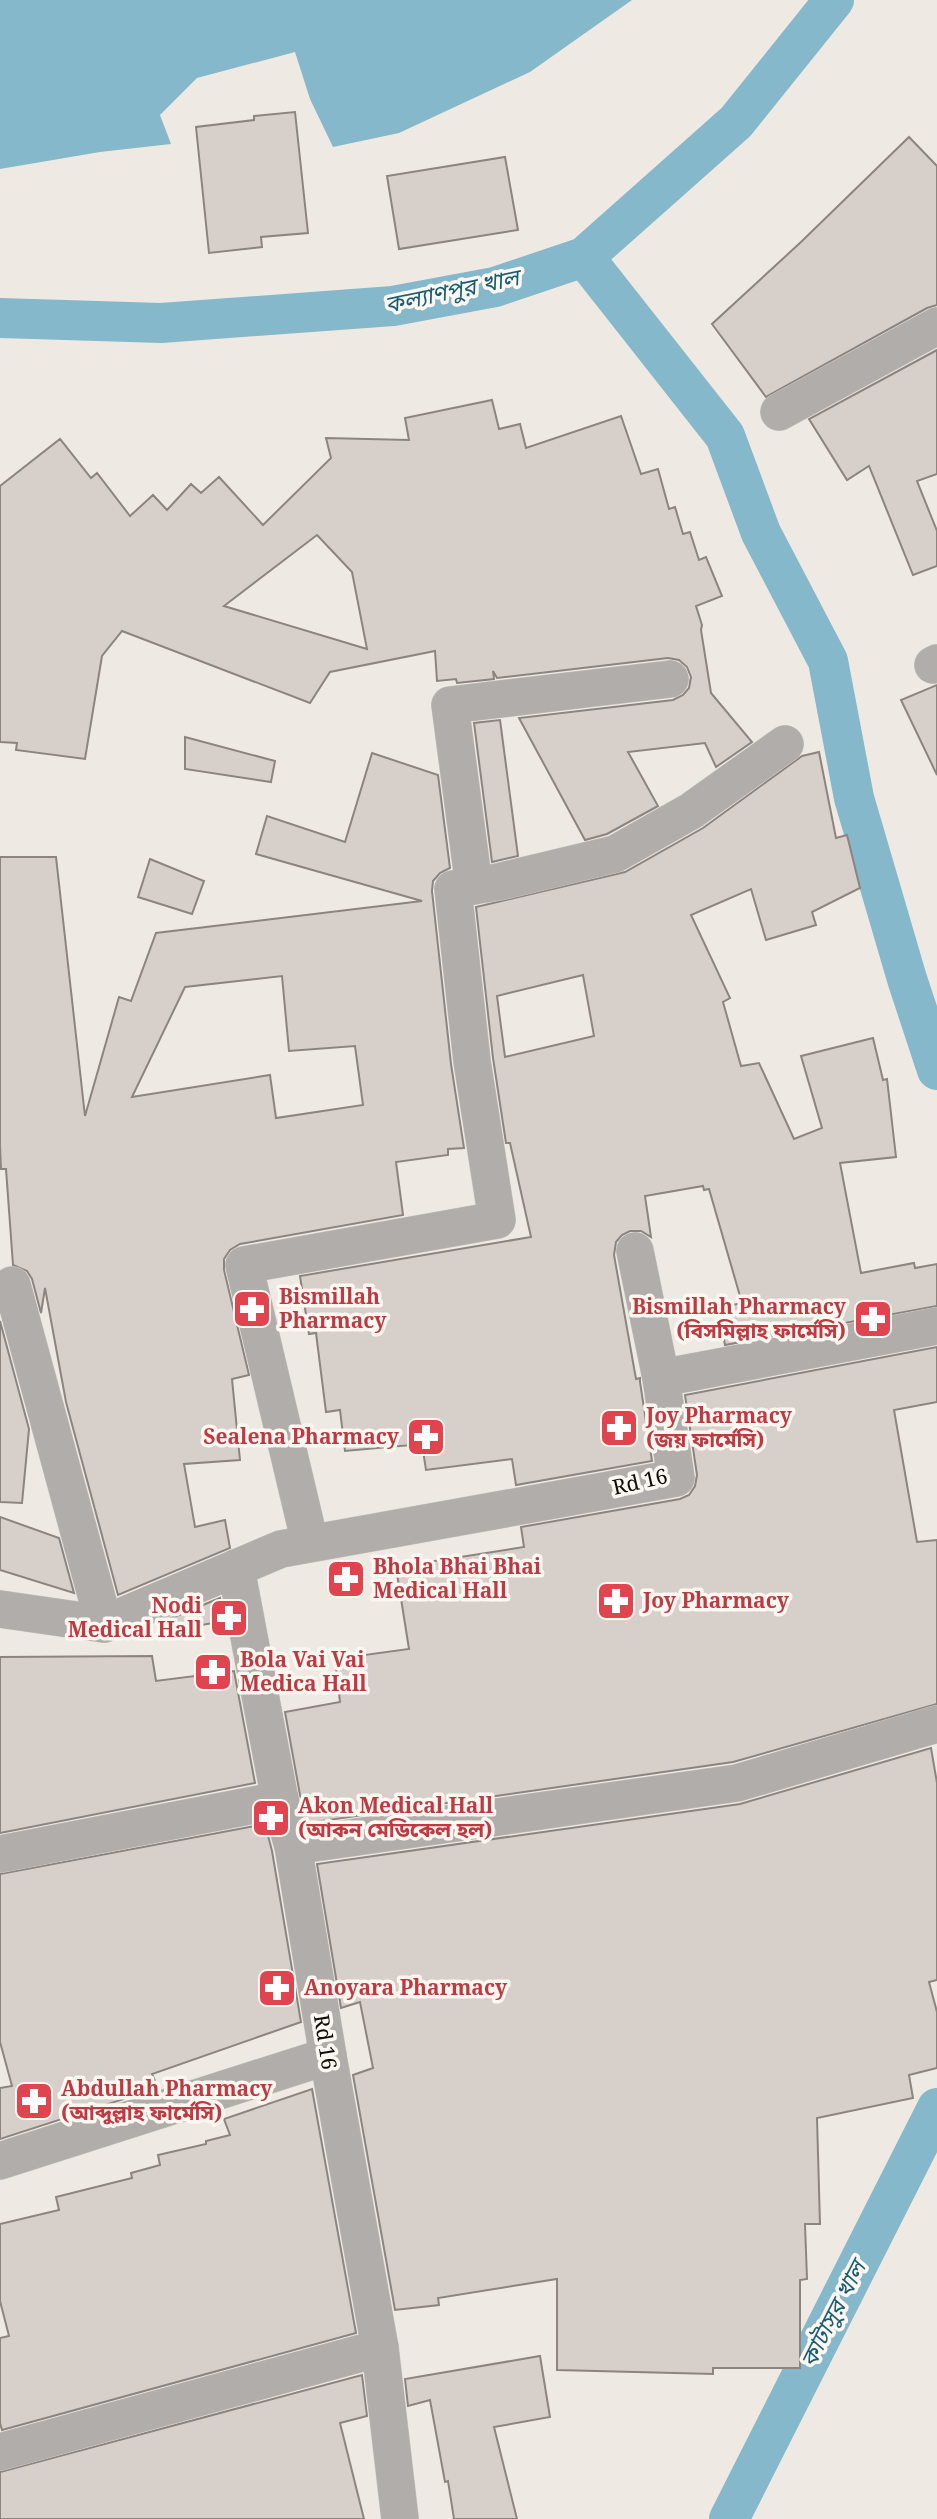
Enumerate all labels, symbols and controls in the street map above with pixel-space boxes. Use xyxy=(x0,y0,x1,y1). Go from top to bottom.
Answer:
water label: কল্যাণপুর খাল xyxy=(382,259,526,320)
place label: Bismillah Pharmacy xyxy=(279,1282,387,1334)
pharmacy icon: Bismillah Pharmacy xyxy=(231,1288,273,1330)
place label: Bismillah Pharmacy (বিসমিল্লাহ ফার্মেসি) xyxy=(632,1292,847,1344)
pharmacy icon: Bismillah Pharmacy (বিসমিল্লাহ ফার্মেসি) xyxy=(852,1298,894,1340)
place label: Joy Pharmacy (জয় ফার্মেসি) xyxy=(645,1401,793,1453)
pharmacy icon: Joy Pharmacy (জয় ফার্মেসি) xyxy=(598,1407,640,1449)
pharmacy icon: Sealena Pharmacy xyxy=(405,1416,447,1458)
place label: Sealena Pharmacy xyxy=(203,1422,400,1450)
street label: Rd 16 xyxy=(610,1461,670,1501)
place label: Bhola Bhai Bhai Medical Hall xyxy=(373,1552,542,1604)
pharmacy icon: Bhola Bhai Bhai Medical Hall xyxy=(325,1558,367,1600)
pharmacy icon: Joy Pharmacy xyxy=(595,1580,637,1622)
place label: Joy Pharmacy xyxy=(642,1586,790,1614)
place label: Nodi Medical Hall xyxy=(68,1591,203,1643)
pharmacy icon: Nodi Medical Hall xyxy=(208,1597,250,1639)
place label: Bola Vai Vai Medica Hall xyxy=(240,1645,367,1697)
pharmacy icon: Bola Vai Vai Medica Hall xyxy=(192,1651,234,1693)
place label: Akon Medical Hall (আকন মেডিকেল হল) xyxy=(298,1791,494,1843)
pharmacy icon: Akon Medical Hall (আকন মেডিকেল হল) xyxy=(250,1797,292,1839)
pharmacy icon: Anoyara Pharmacy xyxy=(256,1967,298,2009)
place label: Anoyara Pharmacy xyxy=(304,1973,508,2001)
street label: Rd 16 xyxy=(308,2012,344,2071)
place label: Abdullah Pharmacy (আব্দুল্লাহ ফার্মেসি) xyxy=(61,2074,273,2126)
pharmacy icon: Abdullah Pharmacy (আব্দুল্লাহ ফার্মেসি) xyxy=(13,2080,55,2122)
water label: কাটাসুর খাল xyxy=(792,2251,874,2372)

